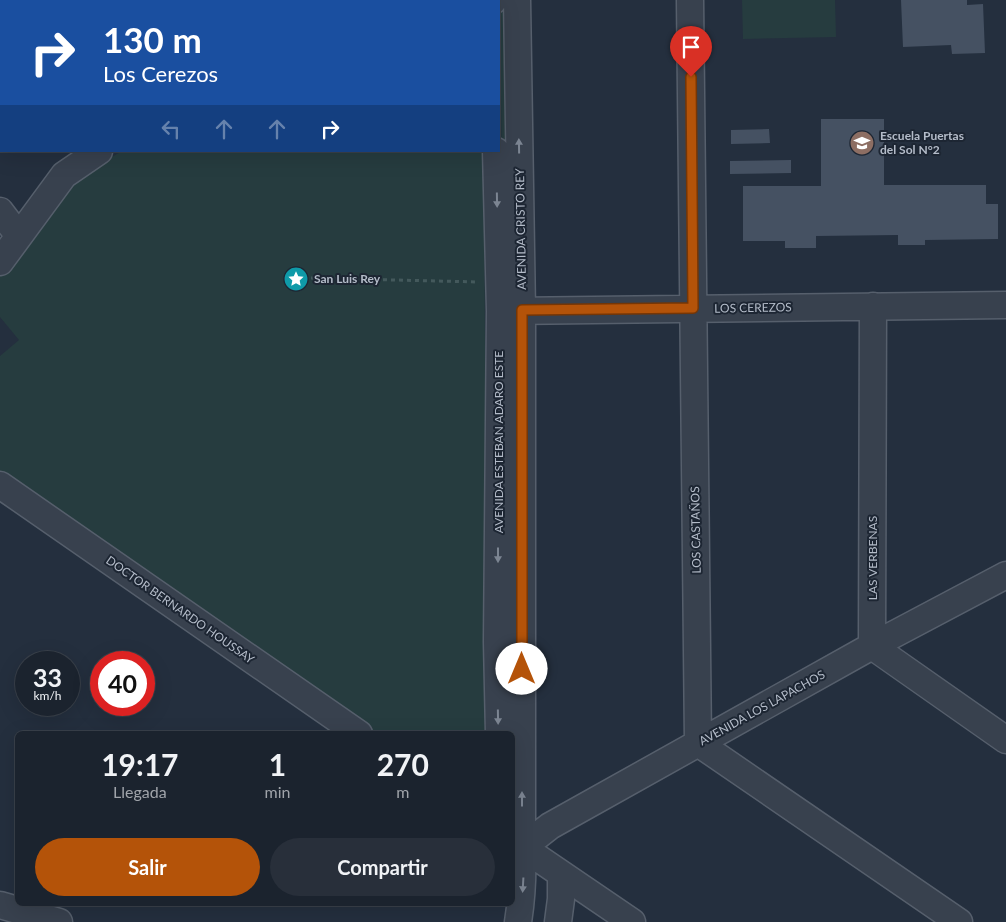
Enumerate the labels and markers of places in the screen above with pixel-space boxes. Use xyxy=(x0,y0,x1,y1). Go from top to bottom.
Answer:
pin xyxy=(670,26,712,77)
place label: Escuela Puertas del Sol N°2 xyxy=(880,128,964,157)
school or university icon: Escuela Puertas del Sol N°2 xyxy=(849,130,875,156)
place icon: San Luis Rey xyxy=(283,266,309,292)
place label: San Luis Rey xyxy=(314,271,381,286)

